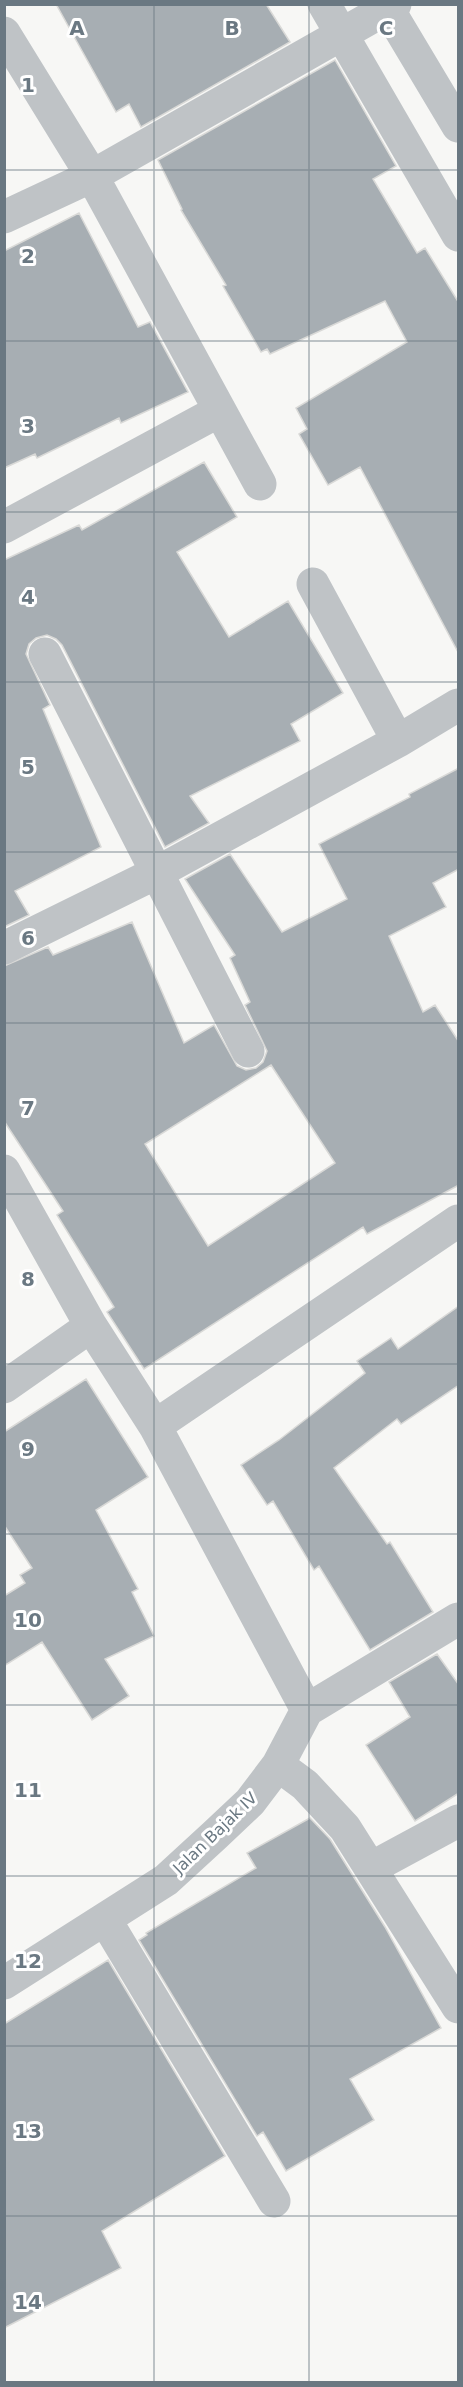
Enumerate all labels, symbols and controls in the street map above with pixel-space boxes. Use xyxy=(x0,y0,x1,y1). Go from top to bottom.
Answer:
text: A xyxy=(69,16,85,40)
text: B xyxy=(224,16,240,40)
text: C xyxy=(379,16,393,40)
text: 1 xyxy=(21,73,35,97)
text: 2 xyxy=(21,244,35,268)
text: 3 xyxy=(21,414,35,438)
text: 4 xyxy=(21,585,35,609)
text: 5 xyxy=(21,755,35,779)
text: 6 xyxy=(21,926,35,950)
text: 7 xyxy=(21,1096,35,1120)
text: 8 xyxy=(21,1267,35,1291)
text: 9 xyxy=(21,1437,35,1461)
text: 10 xyxy=(14,1608,42,1632)
text: 11 xyxy=(14,1778,42,1802)
street label: Jalan Bajak IV xyxy=(168,1788,261,1878)
text: 12 xyxy=(14,1949,42,1973)
text: 13 xyxy=(14,2119,42,2143)
text: 14 xyxy=(14,2290,42,2314)

